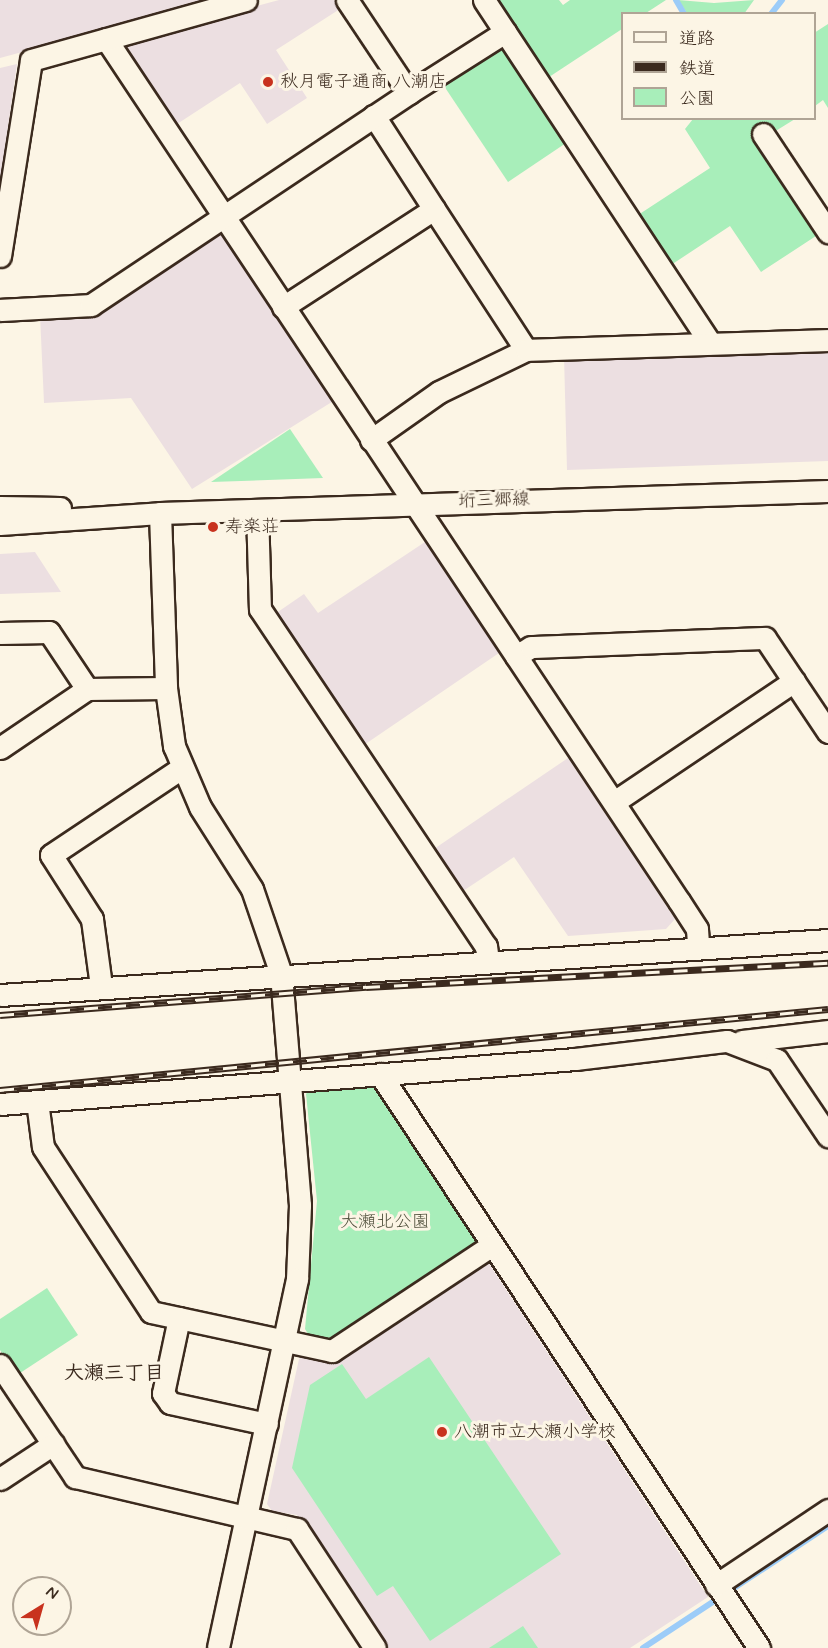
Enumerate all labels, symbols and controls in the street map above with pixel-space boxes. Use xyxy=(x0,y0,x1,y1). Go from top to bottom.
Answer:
legend xyxy=(621,12,816,120)
text: 道路 xyxy=(679,27,715,51)
text: 鉄道 xyxy=(679,57,715,81)
place label: 秋月電子通商 八潮店 xyxy=(280,71,447,93)
marker: 秋月電子通商 八潮店 xyxy=(261,75,275,89)
text: 公園 xyxy=(679,87,715,111)
street label: 垳三郷線 xyxy=(458,489,530,513)
place label: 寿楽荘 xyxy=(225,516,279,538)
marker: 寿楽荘 xyxy=(206,520,220,534)
park label: 大瀬北公園 xyxy=(340,1211,430,1233)
district label: 大瀬三丁目 xyxy=(64,1361,164,1385)
place label: 八潮市立大瀬小学校 xyxy=(454,1421,616,1443)
marker: 八潮市立大瀬小学校 xyxy=(435,1425,449,1439)
north arrow xyxy=(12,1576,72,1636)
text: N xyxy=(41,1581,63,1604)

